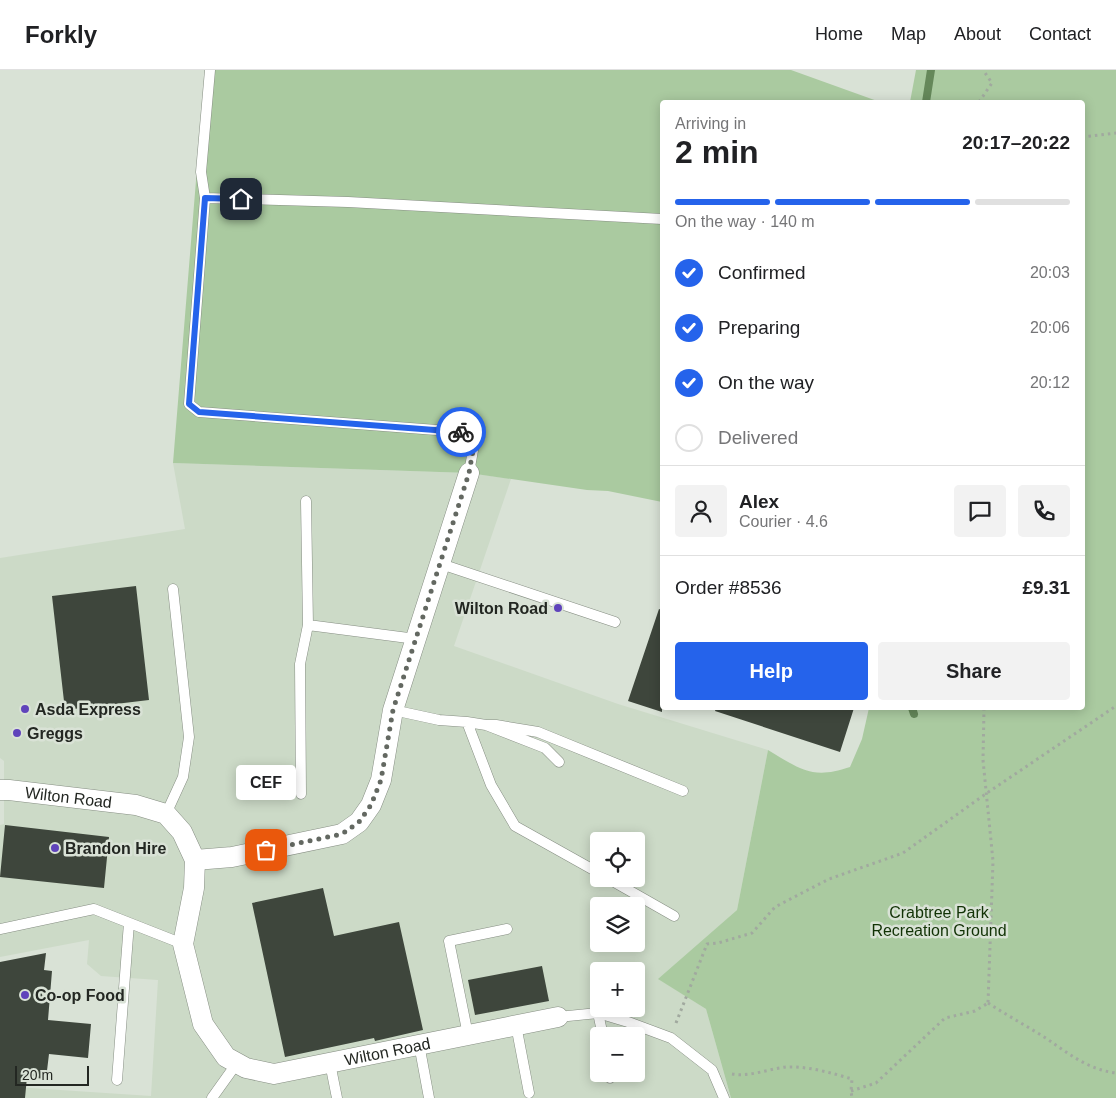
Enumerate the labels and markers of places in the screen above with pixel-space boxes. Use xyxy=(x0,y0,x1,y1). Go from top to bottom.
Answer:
pin xyxy=(220,178,262,220)
place label: Wilton Road xyxy=(455,600,548,617)
marker: Wilton Road xyxy=(552,602,564,614)
place label: Asda Express xyxy=(35,701,141,718)
marker: Asda Express xyxy=(19,703,31,715)
place label: Greggs xyxy=(27,725,83,742)
marker: Greggs xyxy=(11,727,23,739)
callout: CEF xyxy=(236,765,296,800)
pin xyxy=(245,829,287,871)
place label: Brandon Hire xyxy=(65,840,166,857)
marker: Brandon Hire xyxy=(49,842,61,854)
place label: Co-op Food xyxy=(35,987,125,1004)
marker: Co-op Food xyxy=(19,989,31,1001)

